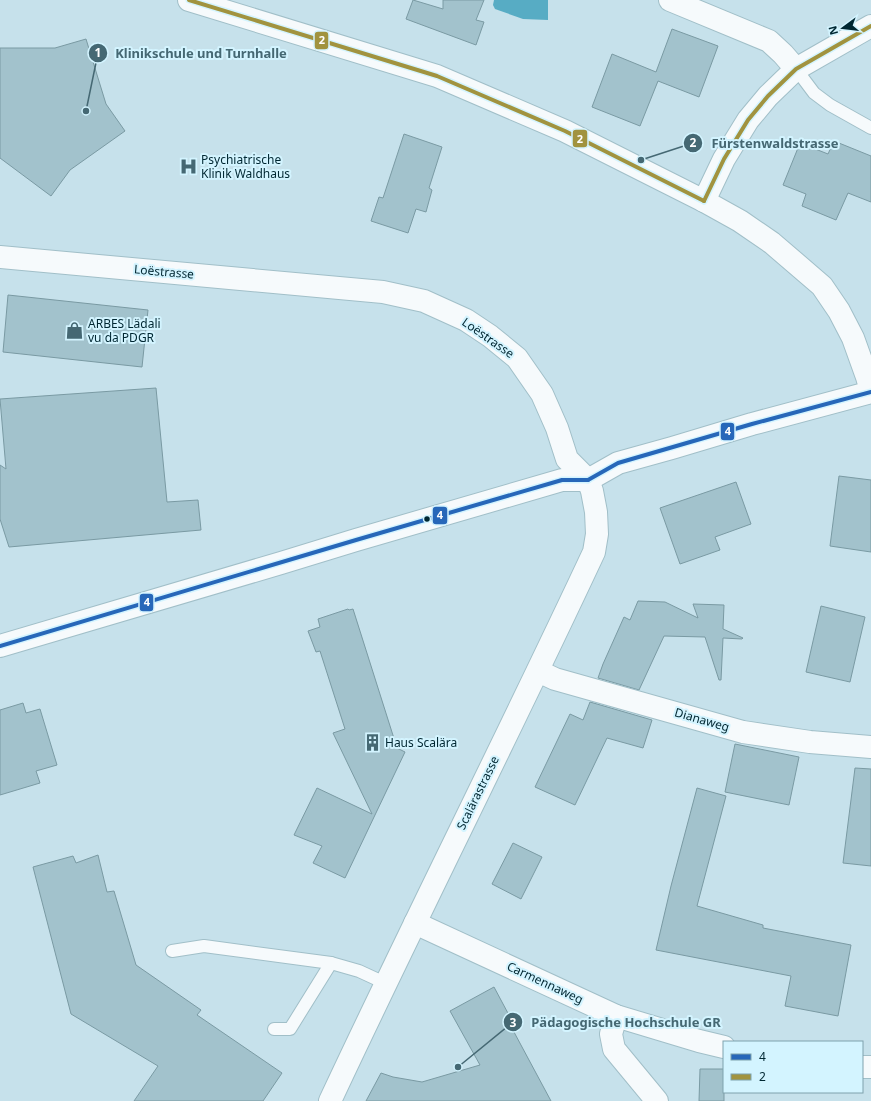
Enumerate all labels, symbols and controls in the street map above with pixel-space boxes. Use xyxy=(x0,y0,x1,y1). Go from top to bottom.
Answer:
north arrow xyxy=(823,8,863,48)
text: N xyxy=(824,24,841,37)
line badge: 2 xyxy=(314,31,329,50)
text: 2 xyxy=(319,32,325,47)
callout: Klinikschule und Turnhalle xyxy=(88,41,295,66)
text: 1 xyxy=(95,44,101,61)
text: Klinikschule und Turnhalle xyxy=(115,44,287,62)
line badge: 2 xyxy=(572,129,588,148)
text: 2 xyxy=(577,131,583,146)
callout: Fürstenwaldstrasse xyxy=(683,131,846,156)
text: 2 xyxy=(690,134,697,151)
text: Fürstenwaldstrasse xyxy=(711,134,839,152)
place label: Psychiatrische Klinik Waldhaus xyxy=(201,151,290,182)
hospital icon: Psychiatrische Klinik Waldhaus xyxy=(178,157,198,177)
street label: Loëstrasse xyxy=(133,260,195,283)
street label: Loëstrasse xyxy=(459,313,518,362)
place label: ARBES Lädali vu da PDGR xyxy=(88,315,161,346)
shop icon: ARBES Lädali vu da PDGR xyxy=(65,321,85,341)
line badge: 4 xyxy=(720,422,735,441)
text: 4 xyxy=(725,423,732,438)
line badge: 4 xyxy=(432,506,448,525)
text: 4 xyxy=(437,507,444,522)
unlabelled marker xyxy=(422,514,432,524)
line badge: 4 xyxy=(139,593,154,612)
text: 4 xyxy=(144,594,151,609)
street label: Dianaweg xyxy=(673,704,732,735)
building icon: Haus Scalära xyxy=(362,733,382,753)
place label: Haus Scalära xyxy=(385,734,457,751)
street label: Scalärastrasse xyxy=(452,753,503,833)
street label: Carmennaweg xyxy=(504,957,586,1008)
callout: Pädagogische Hochschule GR xyxy=(503,1010,729,1035)
text: Pädagogische Hochschule GR xyxy=(531,1013,721,1031)
text: 3 xyxy=(510,1014,517,1031)
legend xyxy=(723,1041,863,1093)
text: 4 xyxy=(759,1048,766,1065)
text: 2 xyxy=(759,1068,766,1085)

